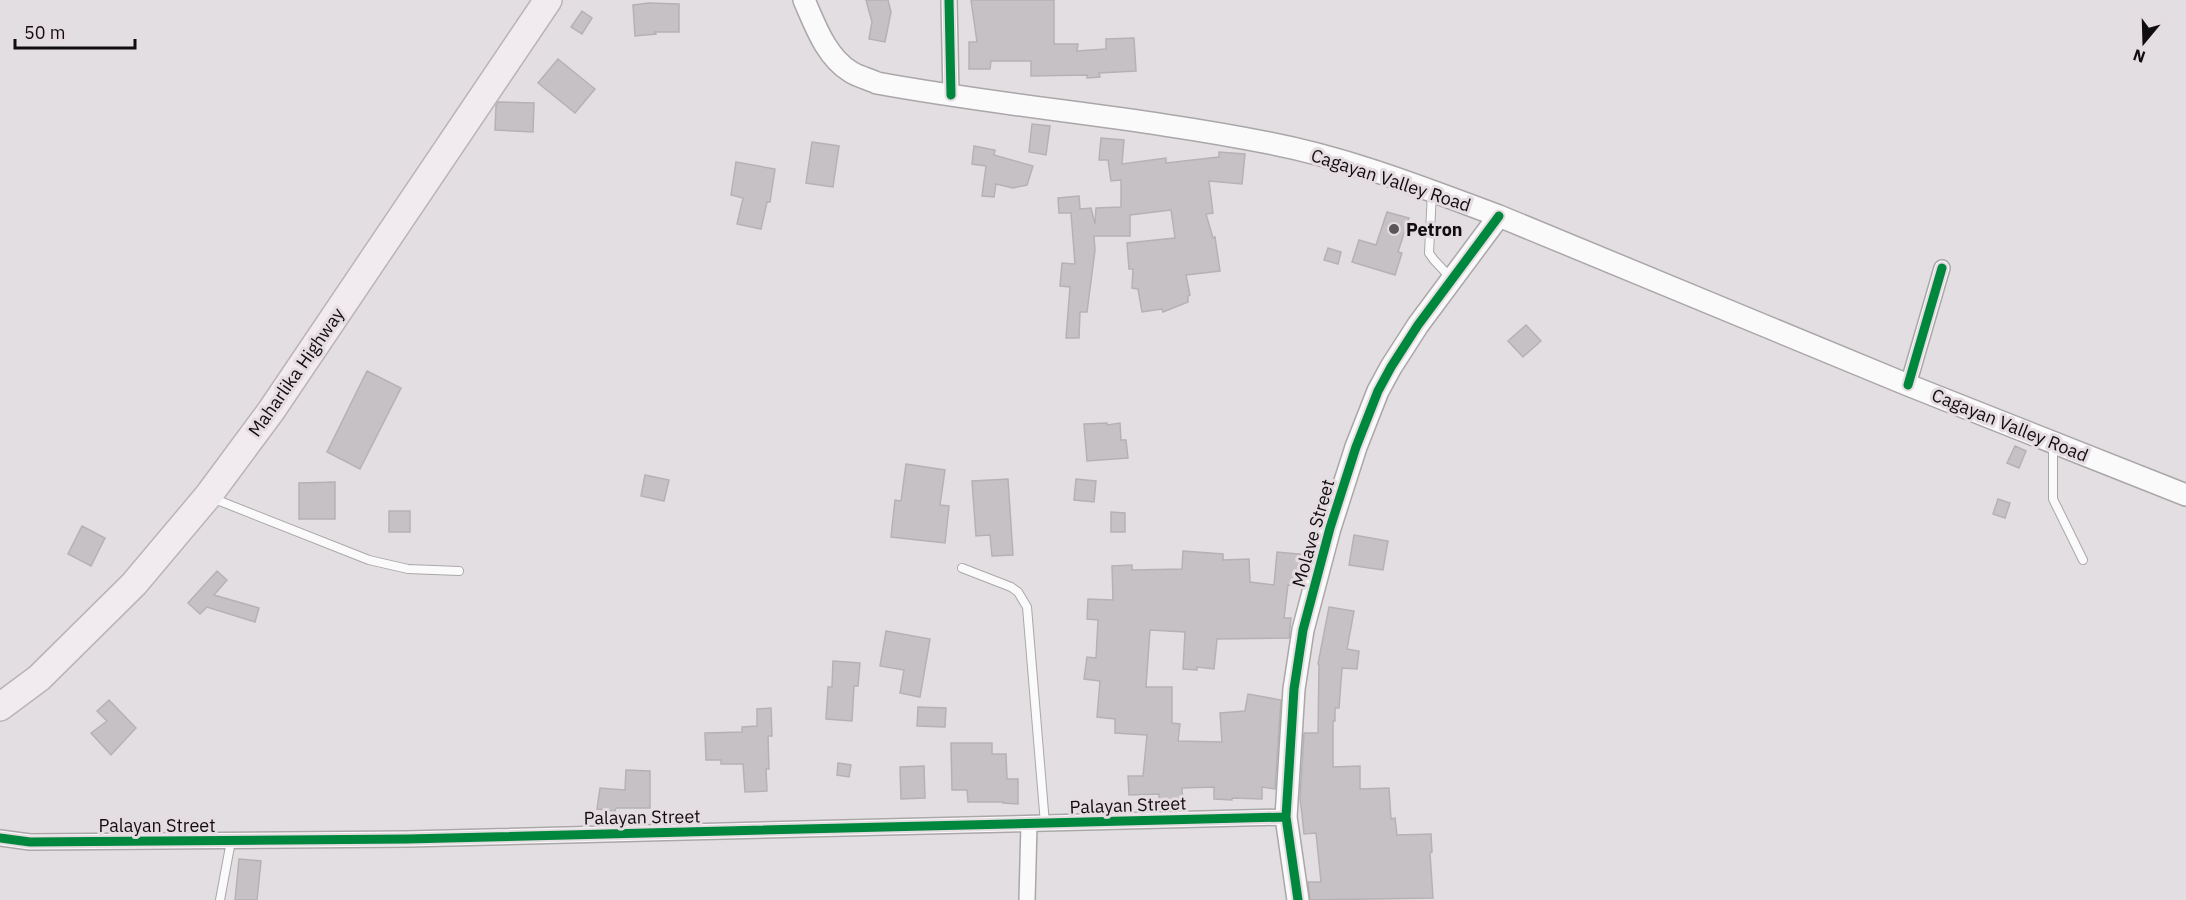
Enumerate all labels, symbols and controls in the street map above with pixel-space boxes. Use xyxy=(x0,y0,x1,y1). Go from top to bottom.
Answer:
scale bar xyxy=(15,12,135,50)
north arrow xyxy=(2114,12,2174,72)
text: 50 m xyxy=(24,21,66,44)
text: N xyxy=(2130,45,2148,68)
street label: Cagayan Valley Road xyxy=(1308,143,1474,217)
place label: Petron xyxy=(1406,218,1463,241)
marker: Petron xyxy=(1387,222,1401,236)
street label: Maharlika Highway xyxy=(243,303,349,441)
street label: Cagayan Valley Road xyxy=(1928,383,2092,467)
street label: Molave Street xyxy=(1287,476,1339,590)
street label: Palayan Street xyxy=(1069,791,1187,819)
street label: Palayan Street xyxy=(583,804,701,830)
street label: Palayan Street xyxy=(99,814,215,837)

